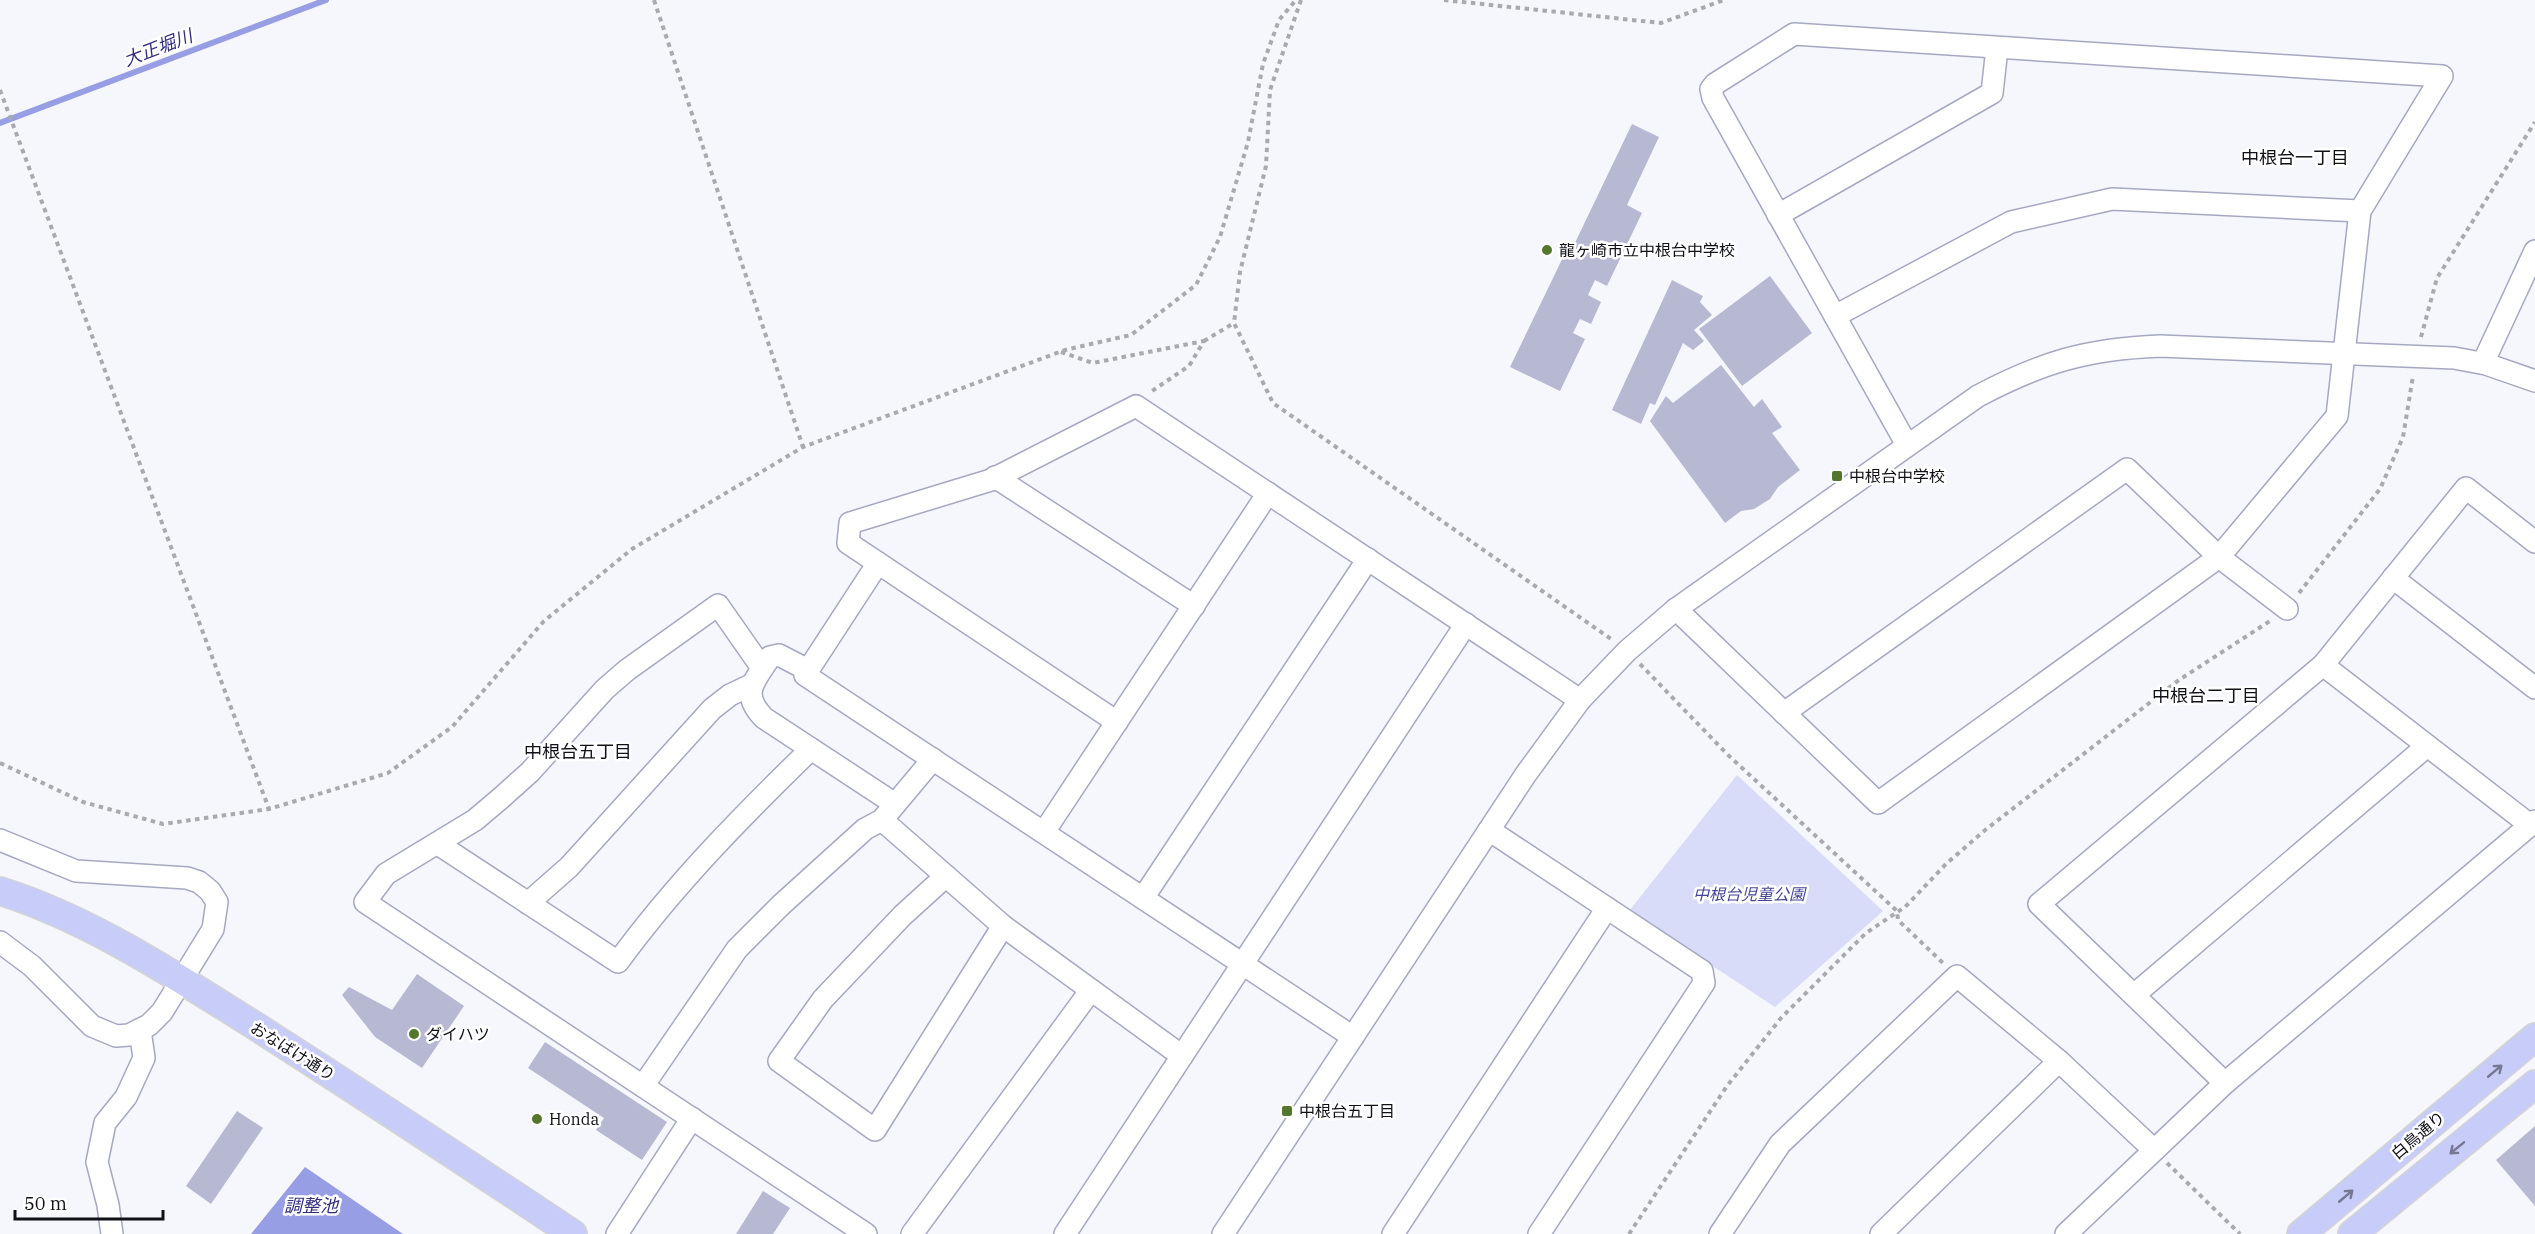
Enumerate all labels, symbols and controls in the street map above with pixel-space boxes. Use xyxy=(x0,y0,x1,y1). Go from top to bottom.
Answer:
water label: 大正堀川 xyxy=(120,23,197,71)
district label: 中根台一丁目 xyxy=(2241,146,2349,169)
place label: 龍ヶ崎市立中根台中学校 xyxy=(1559,240,1735,260)
marker: 龍ヶ崎市立中根台中学校 xyxy=(1540,243,1554,257)
place label: 中根台中学校 xyxy=(1849,466,1945,486)
marker: 中根台中学校 xyxy=(1830,469,1844,483)
district label: 中根台二丁目 xyxy=(2152,684,2260,707)
district label: 中根台五丁目 xyxy=(524,740,632,763)
park label: 中根台児童公園 xyxy=(1693,884,1807,904)
street label: おなばけ通り xyxy=(247,1017,339,1085)
place label: ダイハツ xyxy=(426,1024,490,1044)
marker: ダイハツ xyxy=(407,1027,421,1041)
one-way arrow xyxy=(2487,1064,2503,1077)
place label: 中根台五丁目 xyxy=(1299,1101,1395,1121)
marker: 中根台五丁目 xyxy=(1280,1104,1294,1118)
street label: 白鳥通り xyxy=(2387,1107,2449,1163)
place label: Honda xyxy=(549,1109,600,1129)
marker: Honda xyxy=(530,1112,544,1126)
one-way arrow xyxy=(2449,1141,2465,1154)
scale bar xyxy=(15,1183,164,1221)
one-way arrow xyxy=(2338,1189,2353,1203)
text: 50 m xyxy=(24,1192,67,1215)
water label: 調整池 xyxy=(284,1194,340,1217)

